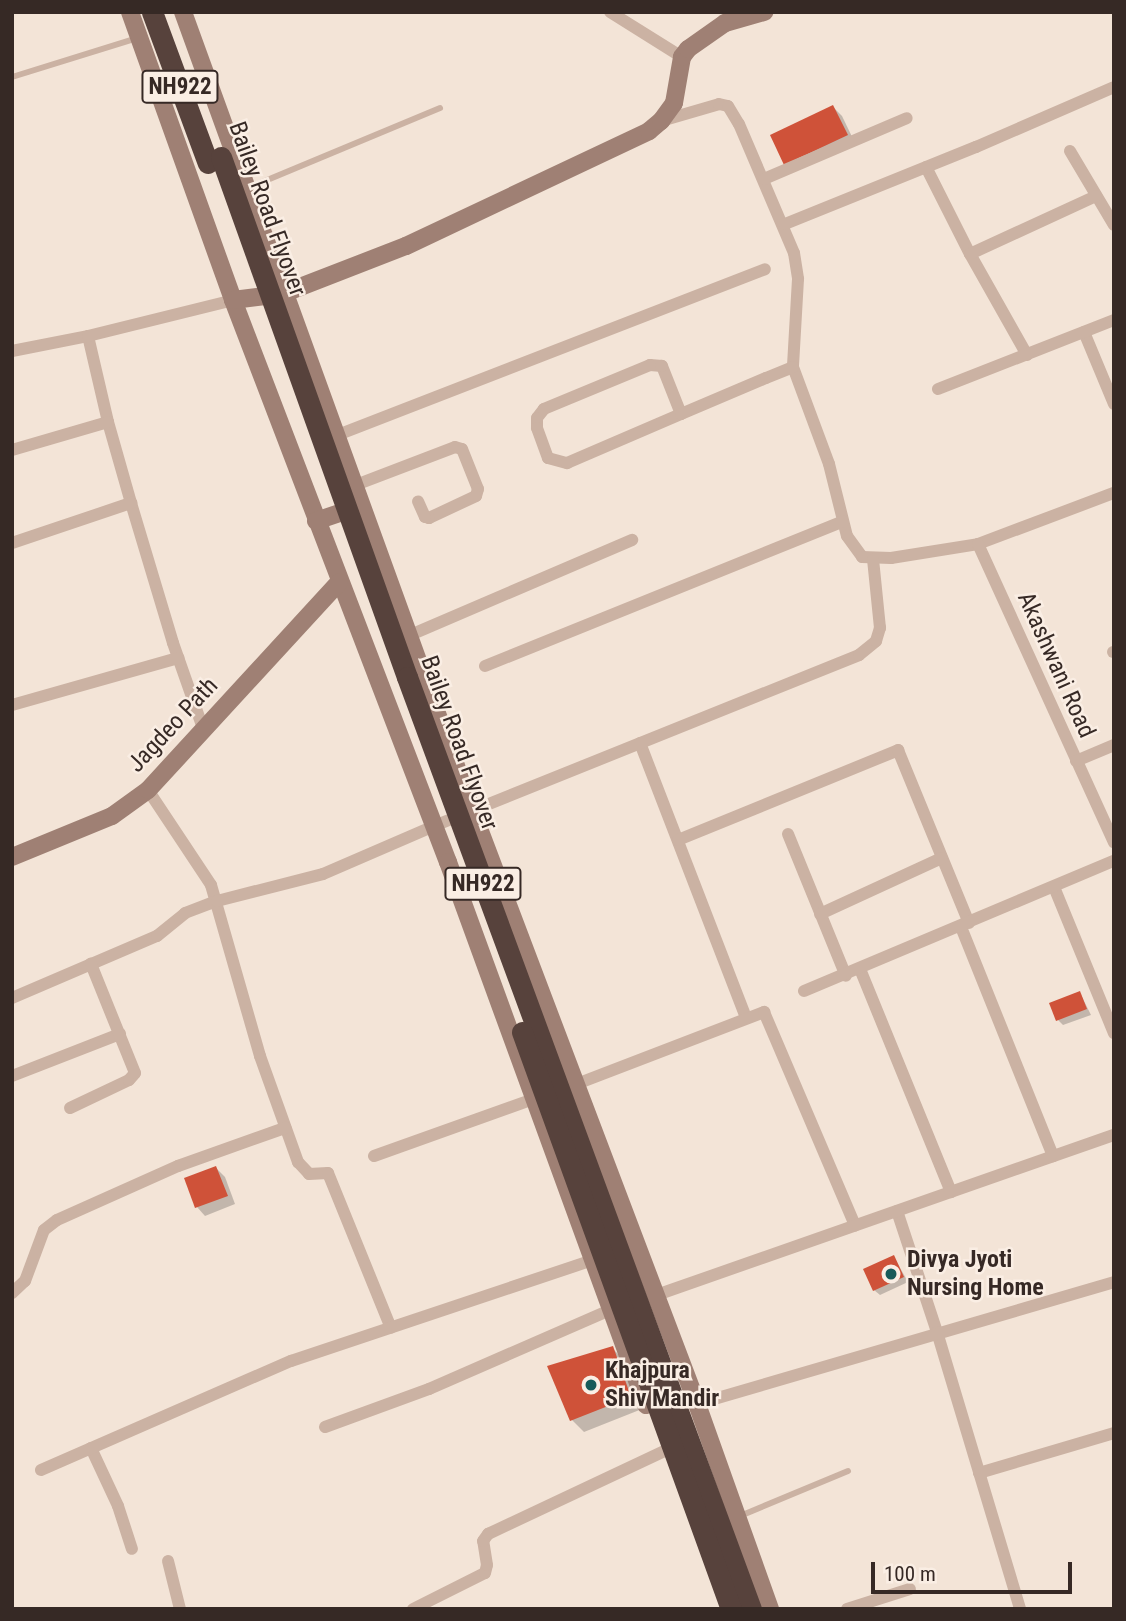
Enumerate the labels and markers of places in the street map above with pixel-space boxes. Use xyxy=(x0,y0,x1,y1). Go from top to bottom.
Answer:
place label: Divya Jyoti Nursing Home xyxy=(907,1246,1044,1302)
marker: Divya Jyoti Nursing Home xyxy=(881,1264,901,1284)
place label: Khajpura Shiv Mandir xyxy=(605,1357,719,1413)
marker: Khajpura Shiv Mandir xyxy=(583,1377,599,1393)

